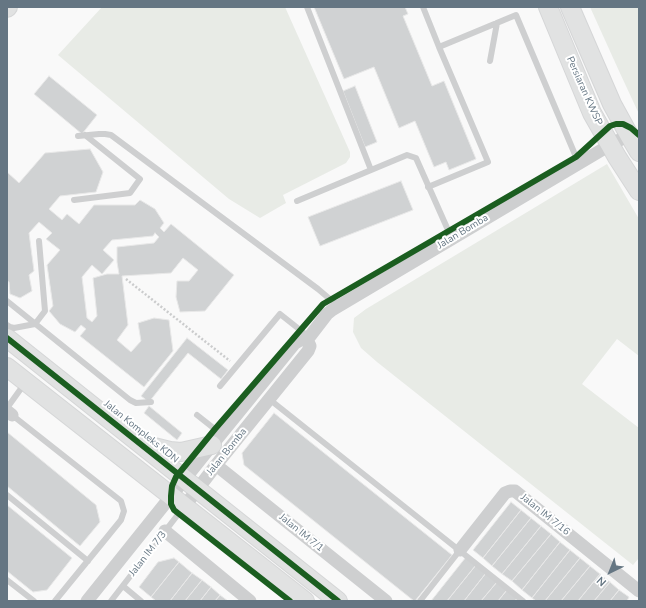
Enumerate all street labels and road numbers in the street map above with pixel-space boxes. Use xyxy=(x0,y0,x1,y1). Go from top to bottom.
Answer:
street label: Persiaran KWSP xyxy=(563,55,605,127)
street label: Jalan Bomba xyxy=(435,212,491,252)
street label: Jalan Kompleks KDN xyxy=(101,398,181,466)
street label: Jalan Bomba xyxy=(204,426,250,478)
street label: Jalan IM 7/16 xyxy=(518,492,572,538)
street label: Jalan IM 7/1 xyxy=(276,511,326,555)
street label: Jalan IM 7/3 xyxy=(127,529,169,579)

